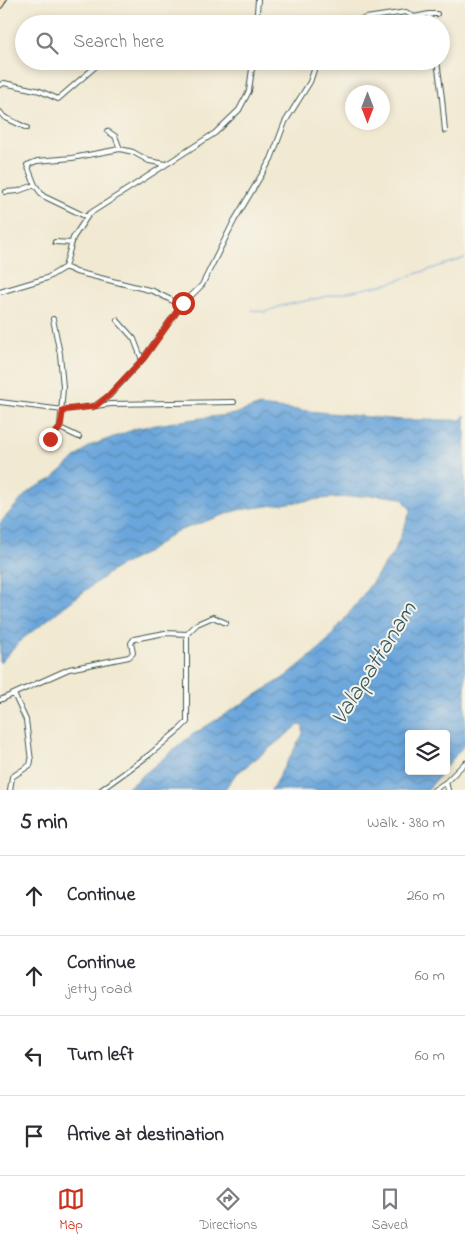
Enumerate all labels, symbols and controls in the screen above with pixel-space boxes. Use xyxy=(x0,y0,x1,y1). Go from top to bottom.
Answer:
search box xyxy=(15,15,450,70)
icon: search xyxy=(33,29,61,57)
text: Search here xyxy=(73,29,164,56)
north arrow xyxy=(345,85,390,130)
route start xyxy=(172,292,195,315)
route end xyxy=(39,428,62,451)
water label: Valapattanam xyxy=(323,595,427,733)
map controls xyxy=(405,730,450,775)
button: layers xyxy=(405,730,450,775)
text: 5 min xyxy=(20,808,68,838)
text: Walk · 380 m xyxy=(367,811,445,835)
icon: ahead xyxy=(20,882,48,910)
text: Continue xyxy=(67,882,135,909)
text: 260 m xyxy=(407,884,445,908)
text: Continue xyxy=(67,950,135,977)
icon: ahead xyxy=(20,962,48,990)
text: 60 m xyxy=(415,964,445,988)
text: jetty road xyxy=(67,977,132,1001)
icon: left xyxy=(20,1042,48,1070)
text: Turn left xyxy=(67,1042,134,1069)
text: 60 m xyxy=(415,1044,445,1068)
icon: arrive xyxy=(20,1122,48,1150)
text: Arrive at destination xyxy=(67,1122,224,1149)
tab: Map xyxy=(57,1185,85,1236)
tab: Directions xyxy=(199,1185,257,1236)
tab: Saved xyxy=(371,1185,408,1236)

